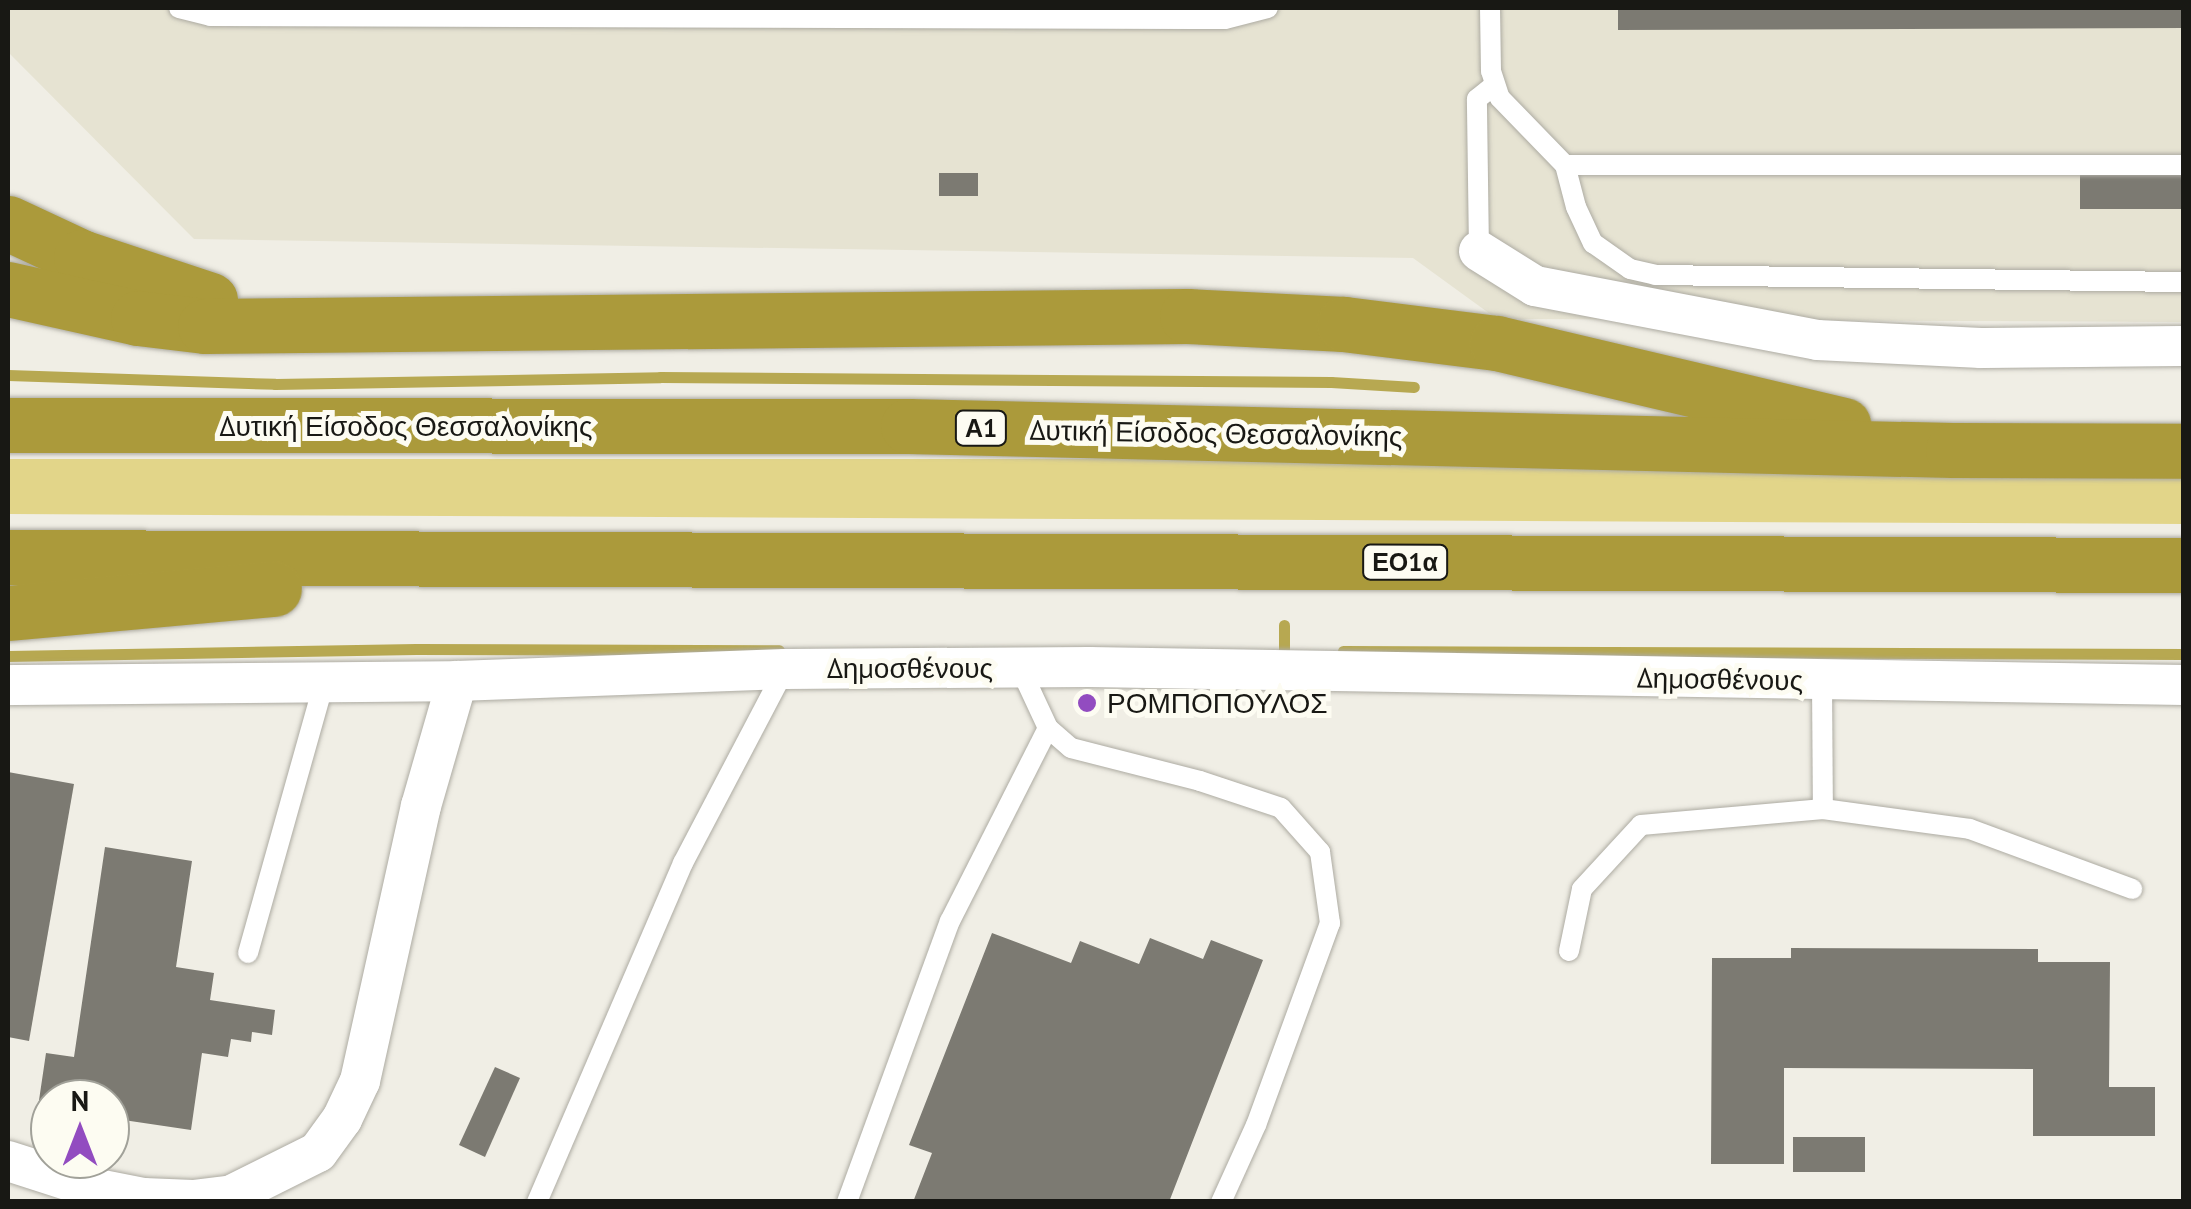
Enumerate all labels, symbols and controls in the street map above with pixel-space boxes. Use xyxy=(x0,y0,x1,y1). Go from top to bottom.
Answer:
road number: Α1 xyxy=(954,408,1008,448)
street label: Δυτική Είσοδος Θεσσαλονίκης xyxy=(220,409,592,443)
street label: Δυτική Είσοδος Θεσσαλονίκης xyxy=(1029,413,1403,453)
road number: ΕΟ1α xyxy=(1360,542,1450,582)
street label: Δημοσθένους xyxy=(827,651,993,685)
street label: Δημοσθένους xyxy=(1637,661,1803,697)
place label: ΡΟΜΠΟΠΟΥΛΟΣ xyxy=(1107,686,1328,720)
marker: ΡΟΜΠΟΠΟΥΛΟΣ xyxy=(1076,692,1098,714)
north arrow xyxy=(30,1079,130,1179)
text: N xyxy=(71,1082,89,1119)

